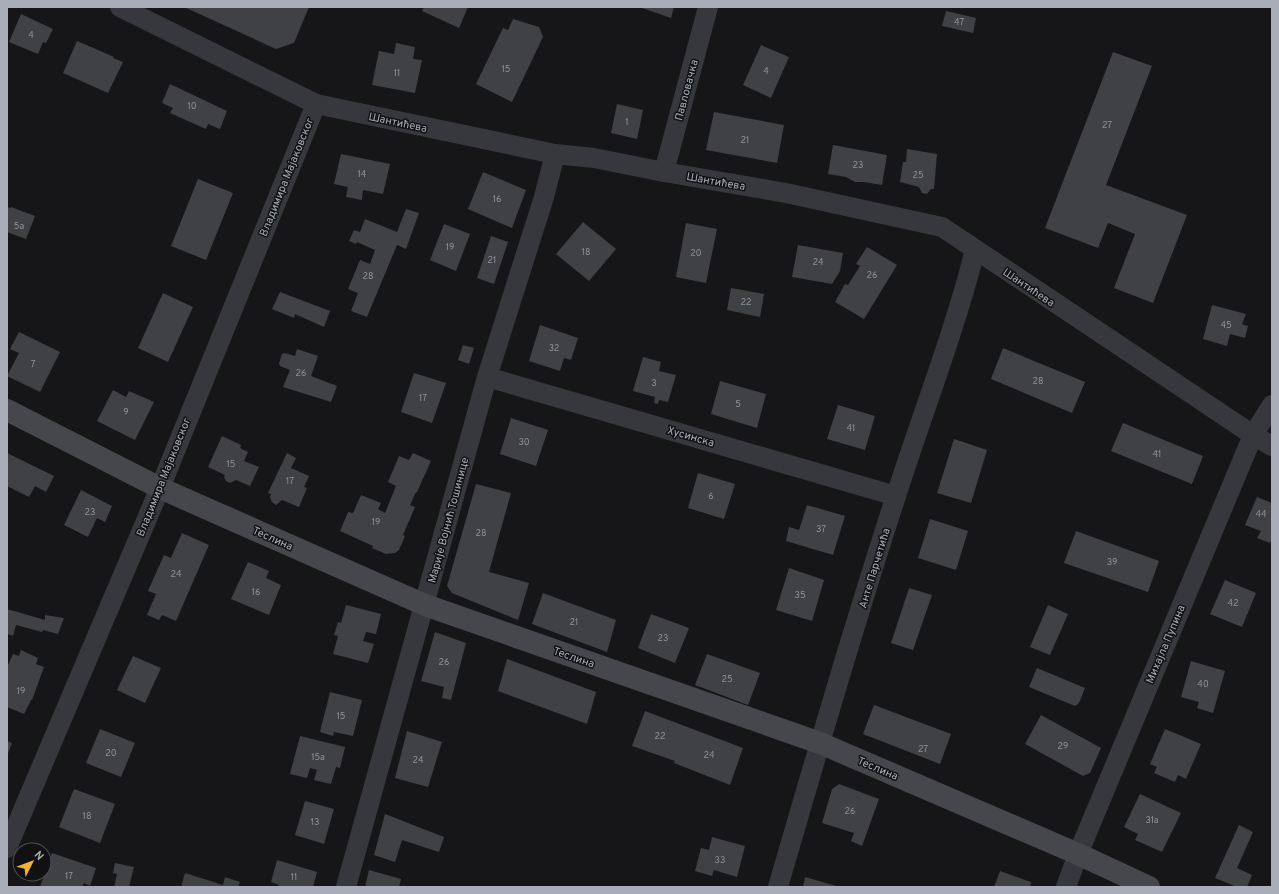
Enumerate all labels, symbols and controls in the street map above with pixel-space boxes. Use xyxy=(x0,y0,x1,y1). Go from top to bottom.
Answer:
house number: 47 xyxy=(954,17,964,28)
house number: 4 xyxy=(28,30,34,41)
street label: Павловачка xyxy=(672,58,702,122)
house number: 15 xyxy=(502,64,510,75)
house number: 4 xyxy=(763,66,769,77)
house number: 11 xyxy=(394,68,400,79)
house number: 10 xyxy=(187,101,197,112)
street label: Шантићева xyxy=(367,110,429,136)
street label: Владимира Мајаковског xyxy=(257,116,317,239)
house number: 1 xyxy=(625,117,629,128)
house number: 27 xyxy=(1102,120,1112,131)
house number: 21 xyxy=(741,135,749,146)
house number: 23 xyxy=(853,160,863,171)
house number: 14 xyxy=(358,169,367,180)
street label: Шантићева xyxy=(685,170,747,194)
house number: 25 xyxy=(912,170,924,181)
house number: 16 xyxy=(493,194,501,205)
house number: 5a xyxy=(14,221,24,232)
house number: 19 xyxy=(446,242,454,253)
house number: 18 xyxy=(582,247,590,258)
house number: 20 xyxy=(690,248,702,259)
house number: 21 xyxy=(488,255,496,266)
house number: 24 xyxy=(812,257,824,268)
street label: Шантићева xyxy=(1000,265,1057,310)
house number: 26 xyxy=(867,270,877,281)
house number: 28 xyxy=(362,271,374,282)
house number: 22 xyxy=(740,297,752,308)
house number: 45 xyxy=(1220,320,1232,331)
house number: 32 xyxy=(549,343,559,354)
house number: 7 xyxy=(31,359,36,370)
house number: 26 xyxy=(296,368,306,379)
house number: 28 xyxy=(1032,376,1044,387)
house number: 3 xyxy=(651,378,657,389)
house number: 17 xyxy=(419,393,427,404)
house number: 5 xyxy=(735,399,741,410)
house number: 9 xyxy=(123,407,129,418)
street label: Владимира Мајаковског xyxy=(134,416,194,539)
house number: 41 xyxy=(847,423,855,434)
street label: Хусинска xyxy=(666,424,716,450)
house number: 30 xyxy=(518,437,530,448)
house number: 41 xyxy=(1153,449,1161,460)
street label: Марије Војнић Тошинице xyxy=(425,456,473,585)
house number: 15 xyxy=(227,459,235,470)
house number: 17 xyxy=(286,476,294,487)
house number: 6 xyxy=(708,491,714,502)
house number: 23 xyxy=(85,507,95,518)
house number: 44 xyxy=(1255,509,1267,520)
house number: 19 xyxy=(372,517,380,528)
street label: Теслина xyxy=(250,524,295,554)
house number: 37 xyxy=(816,524,826,535)
street label: Анте Парчетића xyxy=(856,526,894,610)
house number: 28 xyxy=(475,528,487,539)
house number: 39 xyxy=(1107,557,1117,568)
house number: 24 xyxy=(170,569,182,580)
house number: 16 xyxy=(252,587,260,598)
house number: 35 xyxy=(794,590,806,601)
house number: 42 xyxy=(1227,598,1239,609)
street label: Михајла Пупина xyxy=(1143,603,1189,686)
house number: 21 xyxy=(570,617,578,628)
house number: 23 xyxy=(658,633,668,644)
street label: Теслина xyxy=(551,644,596,672)
house number: 26 xyxy=(439,657,449,668)
house number: 25 xyxy=(721,674,733,685)
house number: 40 xyxy=(1197,679,1209,690)
house number: 19 xyxy=(17,686,25,697)
house number: 15 xyxy=(337,711,345,722)
house number: 22 xyxy=(654,731,666,742)
house number: 29 xyxy=(1058,741,1068,752)
house number: 27 xyxy=(918,744,928,755)
house number: 20 xyxy=(105,748,117,759)
house number: 24 xyxy=(703,750,715,761)
house number: 15a xyxy=(311,752,325,763)
street label: Теслина xyxy=(855,754,900,784)
house number: 24 xyxy=(412,755,424,766)
house number: 26 xyxy=(845,806,855,817)
house number: 18 xyxy=(83,811,91,822)
house number: 31a xyxy=(1145,815,1159,826)
house number: 13 xyxy=(311,817,319,828)
north arrow xyxy=(12,842,52,882)
text: N xyxy=(31,848,47,864)
house number: 33 xyxy=(715,855,725,866)
house number: 17 xyxy=(65,871,73,882)
house number: 11 xyxy=(291,872,297,883)

